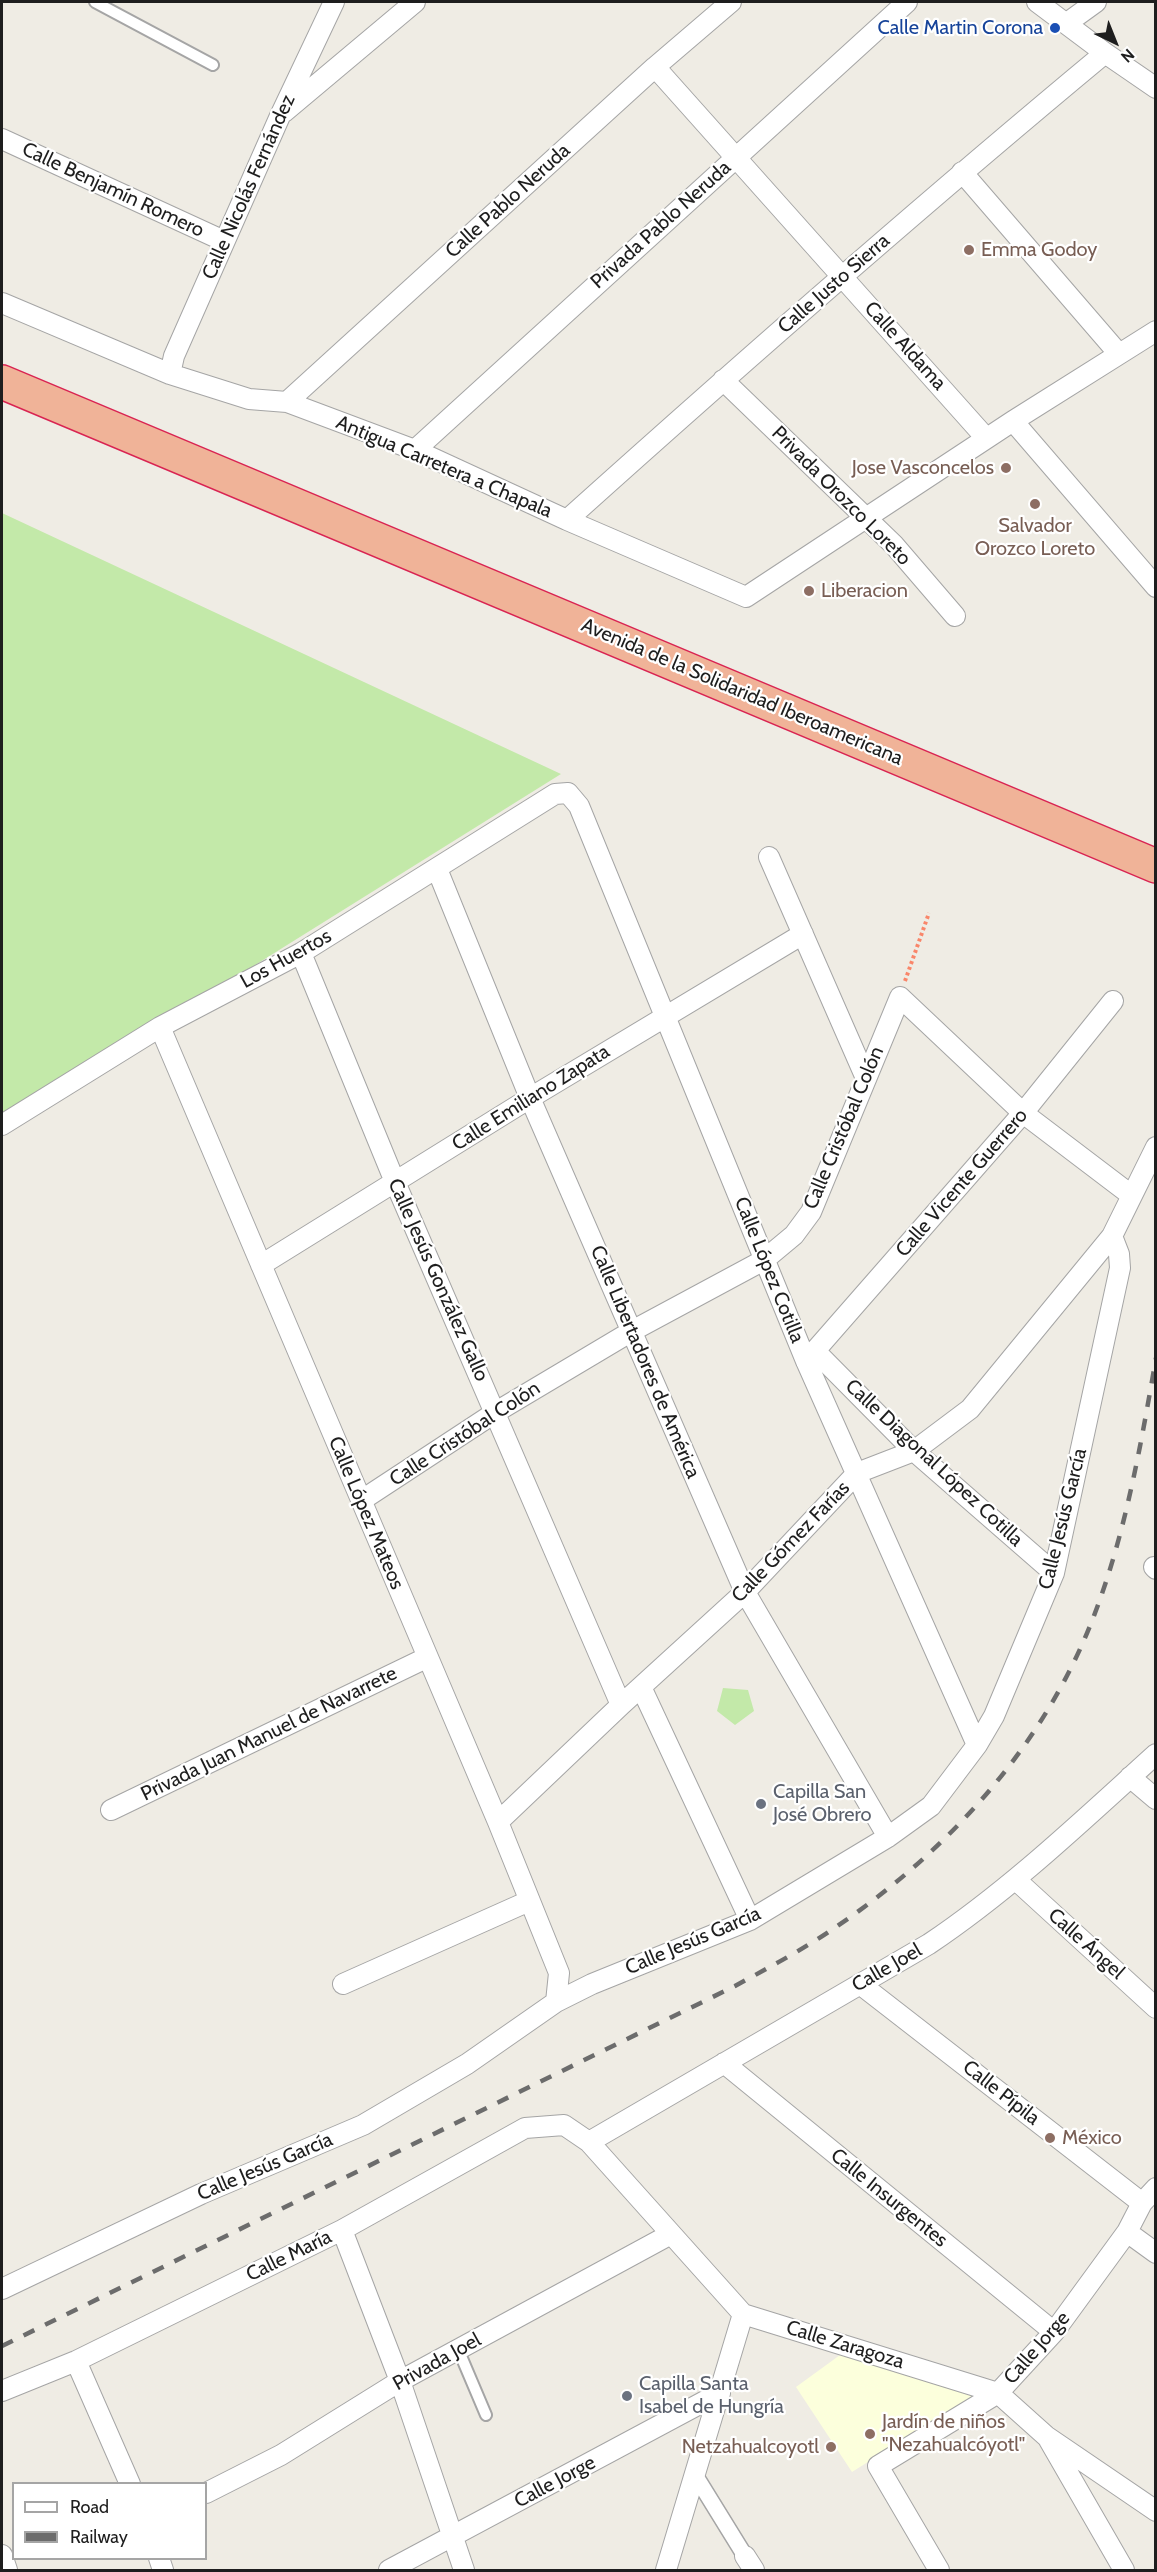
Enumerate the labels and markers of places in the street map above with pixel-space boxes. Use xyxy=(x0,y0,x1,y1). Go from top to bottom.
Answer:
place label: Calle Martin Corona xyxy=(877,16,1043,40)
marker: Calle Martin Corona xyxy=(1048,21,1062,35)
place label: Emma Godoy xyxy=(981,238,1097,262)
marker: Emma Godoy xyxy=(962,243,976,257)
place label: Jose Vasconcelos xyxy=(852,456,994,480)
marker: Jose Vasconcelos xyxy=(999,461,1013,475)
marker: Salvador Orozco Loreto xyxy=(1028,497,1042,511)
place label: Salvador Orozco Loreto xyxy=(975,514,1095,561)
place label: Liberacion xyxy=(821,579,908,603)
marker: Liberacion xyxy=(802,584,816,598)
place label: Capilla San José Obrero xyxy=(773,1780,872,1827)
marker: Capilla San José Obrero xyxy=(754,1797,768,1811)
place label: México xyxy=(1062,2126,1122,2150)
marker: México xyxy=(1043,2131,1057,2145)
place label: Capilla Santa Isabel de Hungría xyxy=(639,2372,784,2419)
marker: Capilla Santa Isabel de Hungría xyxy=(620,2389,634,2403)
place label: Jardín de niños "Nezahualcóyotl" xyxy=(882,2410,1025,2457)
marker: Jardín de niños "Nezahualcóyotl" xyxy=(863,2427,877,2441)
place label: Netzahualcoyotl xyxy=(682,2435,819,2459)
marker: Netzahualcoyotl xyxy=(824,2440,838,2454)

